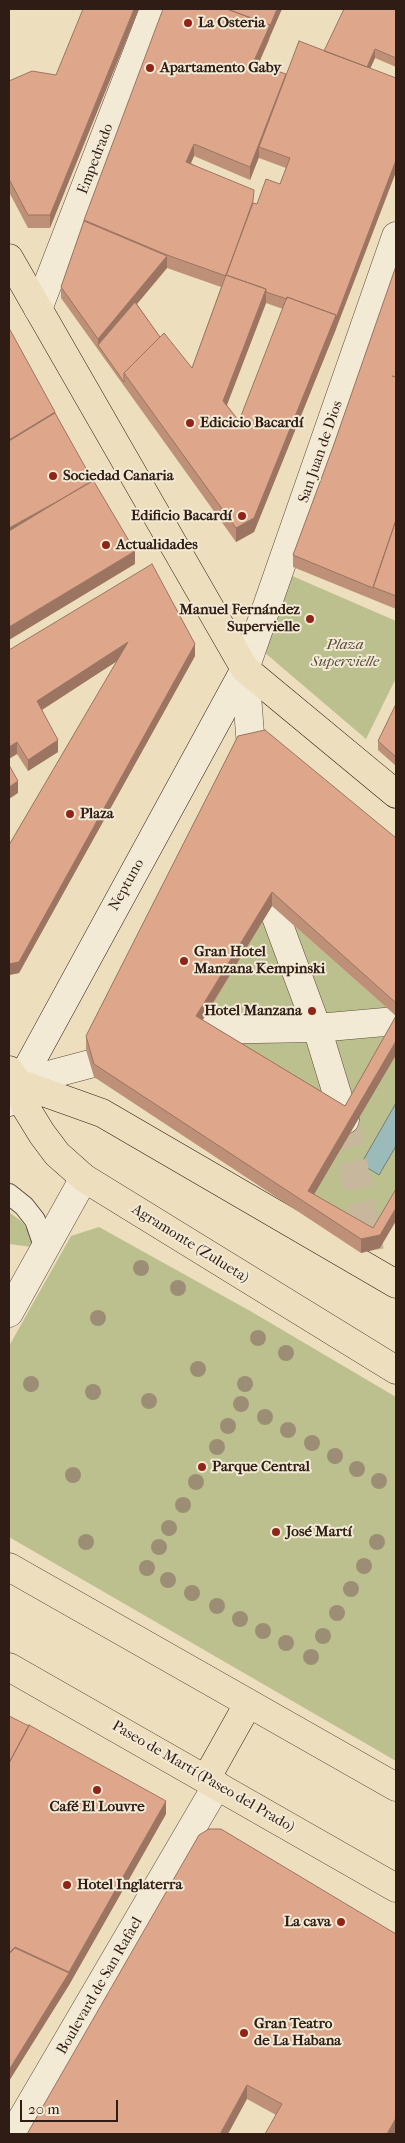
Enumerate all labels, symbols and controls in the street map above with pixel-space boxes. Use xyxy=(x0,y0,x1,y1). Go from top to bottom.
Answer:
place label: La Osteria xyxy=(198,14,265,32)
marker: La Osteria xyxy=(182,17,194,29)
place label: Apartamento Gaby xyxy=(160,59,281,77)
marker: Apartamento Gaby xyxy=(144,62,156,74)
street label: Empedrado xyxy=(74,121,118,197)
street label: San Juan de Dios xyxy=(295,398,347,506)
place label: Edicicio Bacardí xyxy=(200,414,303,432)
marker: Edicicio Bacardí xyxy=(184,417,196,429)
place label: Sociedad Canaria xyxy=(63,467,174,485)
marker: Sociedad Canaria xyxy=(47,470,59,482)
place label: Edificio Bacardí xyxy=(131,507,232,525)
marker: Edificio Bacardí xyxy=(236,510,248,522)
place label: Actualidades xyxy=(116,536,198,554)
marker: Actualidades xyxy=(100,539,112,551)
place label: Manuel Fernández Supervielle xyxy=(179,601,300,636)
marker: Manuel Fernández Supervielle xyxy=(304,613,316,625)
park label: Plaza Supervielle xyxy=(311,636,379,671)
place label: Plaza xyxy=(80,805,114,823)
marker: Plaza xyxy=(64,808,76,820)
street label: Neptuno xyxy=(105,856,149,914)
place label: Gran Hotel Manzana Kempinski xyxy=(194,943,325,978)
marker: Gran Hotel Manzana Kempinski xyxy=(178,955,190,967)
place label: Hotel Manzana xyxy=(204,1002,302,1020)
marker: Hotel Manzana xyxy=(306,1005,318,1017)
street label: Agramonte (Zulueta) xyxy=(128,1201,252,1287)
place label: Parque Central xyxy=(212,1458,310,1476)
marker: Parque Central xyxy=(196,1461,208,1473)
place label: José Martí xyxy=(286,1523,352,1541)
marker: José Martí xyxy=(270,1526,282,1538)
street label: Paseo de Martí (Paseo del Prado) xyxy=(109,1717,297,1837)
marker: Café El Louvre xyxy=(91,1784,103,1796)
place label: Café El Louvre xyxy=(49,1798,145,1816)
place label: Hotel Inglaterra xyxy=(77,1876,182,1894)
marker: Hotel Inglaterra xyxy=(61,1879,73,1891)
place label: La cava xyxy=(284,1913,331,1931)
street label: Boulevard de San Rafael xyxy=(53,1914,147,2058)
marker: La cava xyxy=(335,1916,347,1928)
place label: Gran Teatro de La Habana xyxy=(254,2015,341,2050)
marker: Gran Teatro de La Habana xyxy=(238,2027,250,2039)
scale bar xyxy=(22,2090,120,2122)
text: 20 m xyxy=(28,2100,60,2118)

